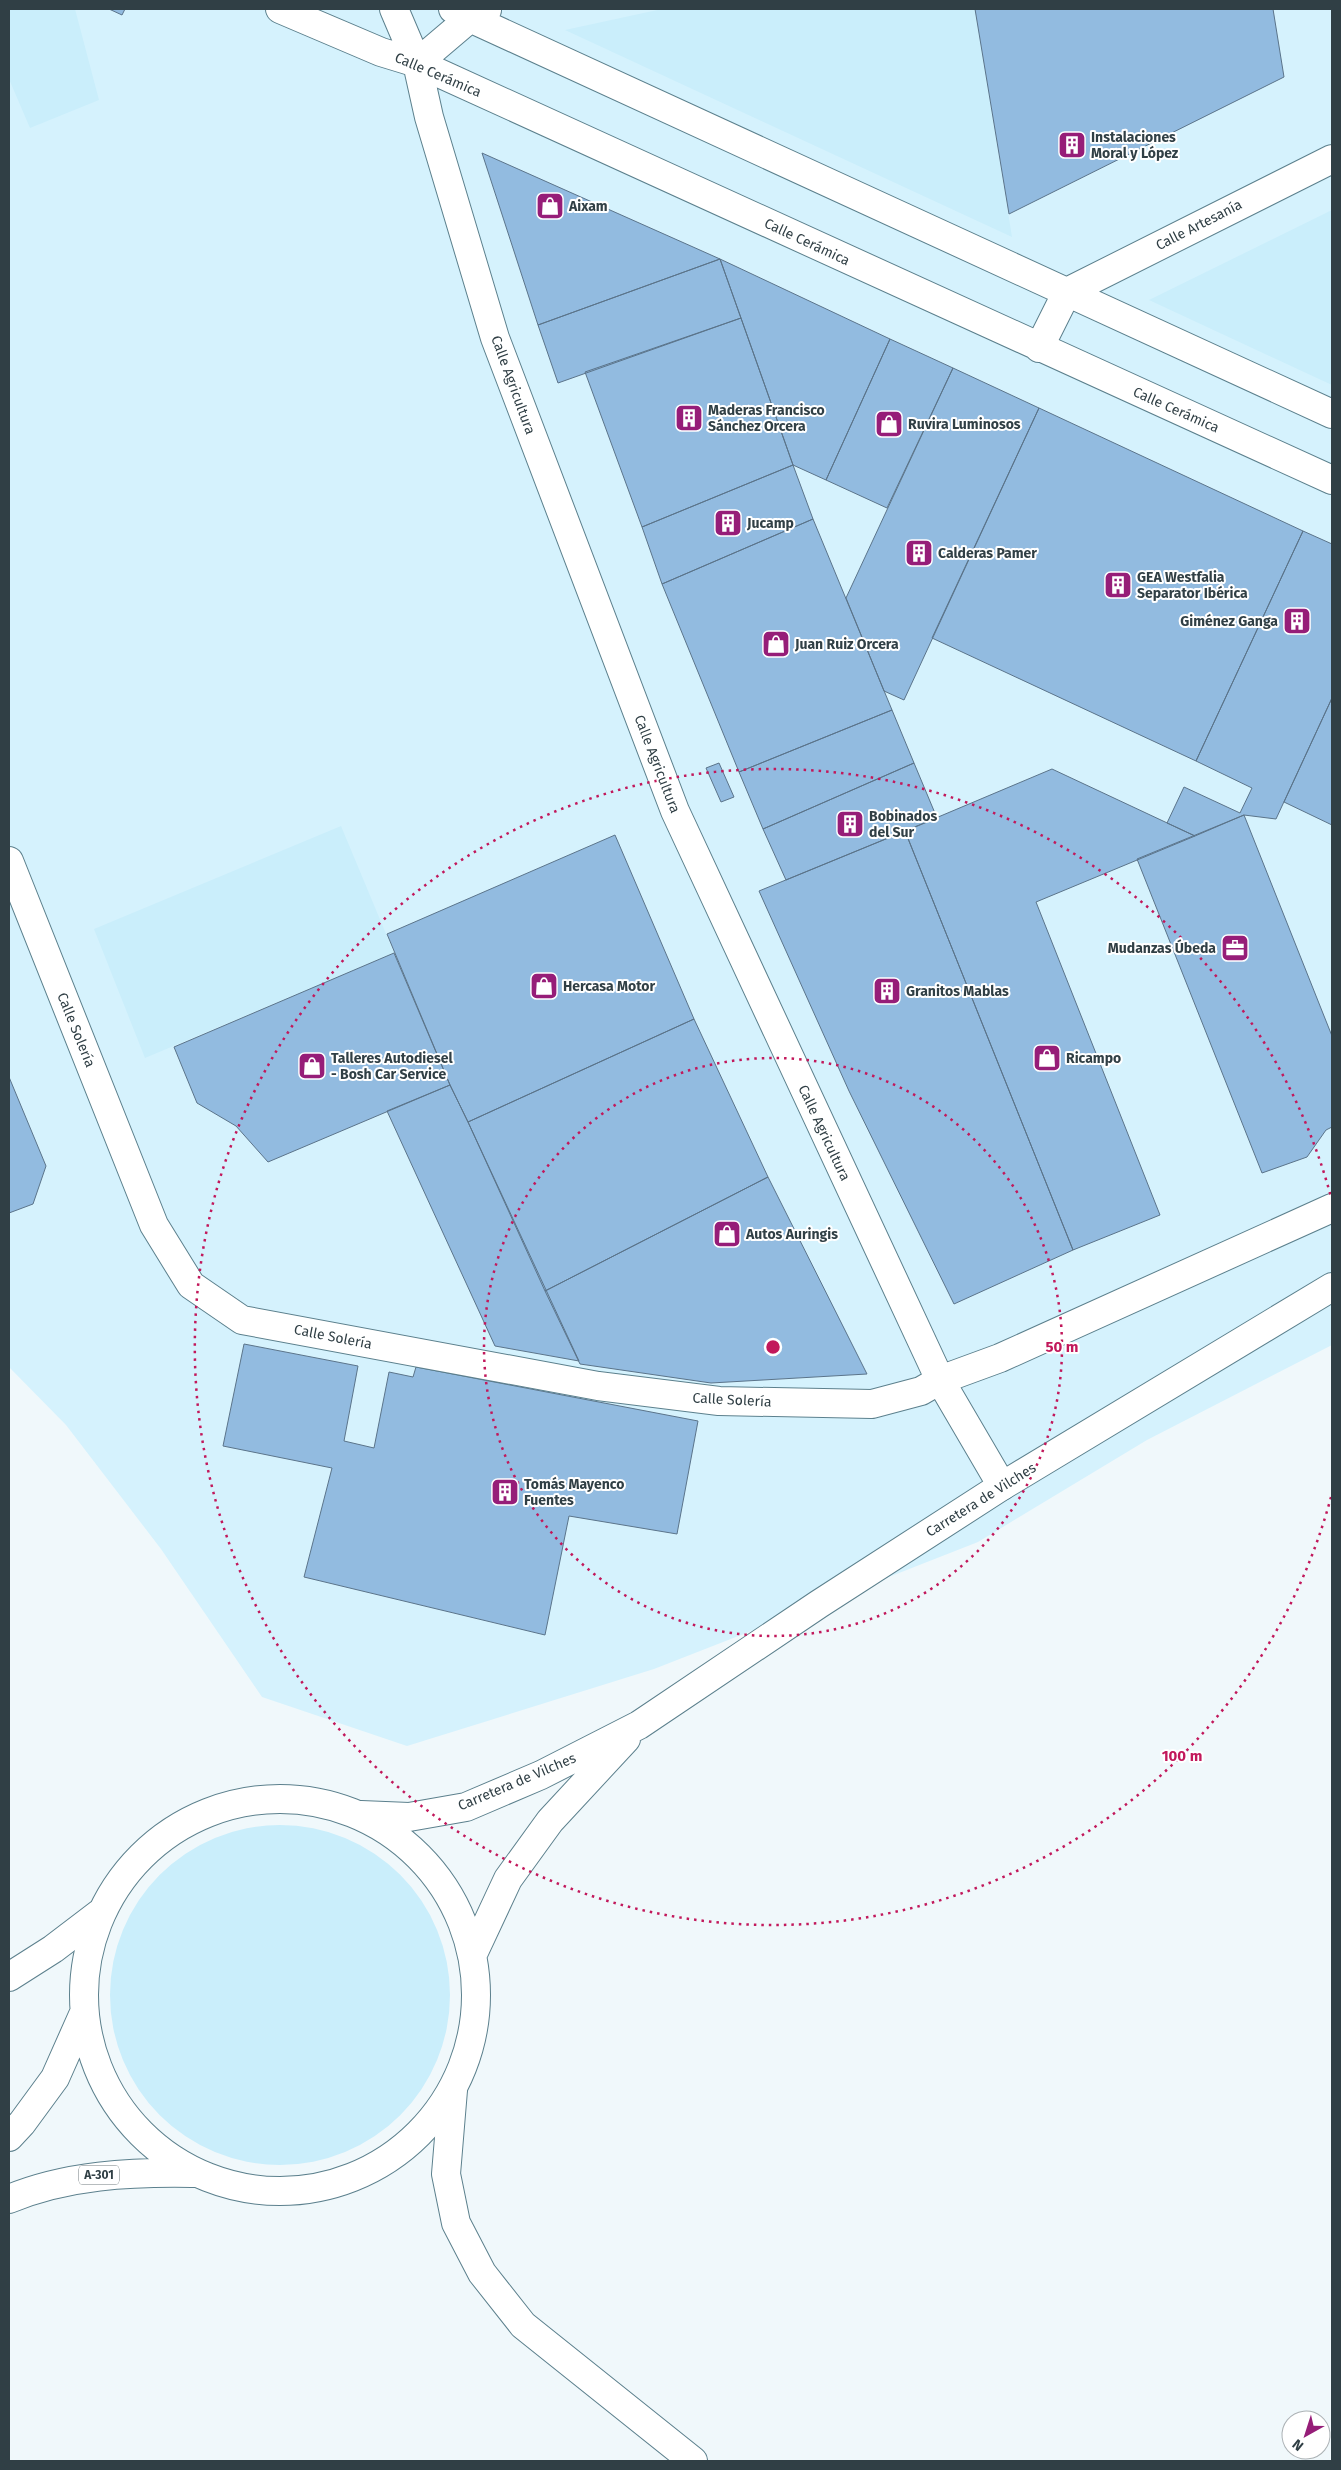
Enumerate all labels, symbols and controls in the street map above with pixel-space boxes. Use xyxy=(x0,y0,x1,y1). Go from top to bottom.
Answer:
street label: Calle Cerámica xyxy=(392,49,484,101)
place label: Instalaciones Moral y López xyxy=(1091,129,1179,162)
building icon: Instalaciones Moral y López xyxy=(1057,130,1087,160)
shop icon: Aixam xyxy=(535,191,565,221)
street label: Calle Artesanía xyxy=(1153,196,1245,254)
place label: Aixam xyxy=(568,198,608,215)
street label: Calle Cerámica xyxy=(761,215,853,269)
street label: Calle Agricultura xyxy=(487,333,539,437)
street label: Calle Cerámica xyxy=(1130,383,1222,437)
place label: Maderas Francisco Sánchez Orcera xyxy=(708,402,825,435)
building icon: Maderas Francisco Sánchez Orcera xyxy=(674,403,704,433)
shop icon: Ruvira Luminosos xyxy=(874,409,904,439)
place label: Ruvira Luminosos xyxy=(908,416,1021,433)
building icon: Jucamp xyxy=(713,508,743,538)
place label: Jucamp xyxy=(746,515,794,532)
building icon: Calderas Pamer xyxy=(904,538,934,568)
place label: Calderas Pamer xyxy=(938,545,1037,562)
place label: GEA Westfalia Separator Ibérica xyxy=(1137,569,1248,602)
building icon: GEA Westfalia Separator Ibérica xyxy=(1103,570,1133,600)
building icon: Giménez Ganga xyxy=(1282,606,1312,636)
place label: Giménez Ganga xyxy=(1180,613,1278,630)
shop icon: Juan Ruiz Orcera xyxy=(761,629,791,659)
place label: Juan Ruiz Orcera xyxy=(794,636,899,653)
street label: Calle Agricultura xyxy=(630,712,684,816)
place label: Bobinados del Sur xyxy=(869,808,937,841)
building icon: Bobinados del Sur xyxy=(835,809,865,839)
office icon: Mudanzas Úbeda xyxy=(1220,933,1250,963)
place label: Mudanzas Úbeda xyxy=(1108,939,1216,957)
shop icon: Hercasa Motor xyxy=(529,971,559,1001)
building icon: Granitos Mablas xyxy=(872,976,902,1006)
place label: Hercasa Motor xyxy=(563,978,655,995)
place label: Granitos Mablas xyxy=(906,983,1009,1000)
street label: Calle Solería xyxy=(53,990,99,1070)
shop icon: Ricampo xyxy=(1032,1043,1062,1073)
place label: Talleres Autodiesel - Bosh Car Service xyxy=(331,1050,454,1083)
place label: Ricampo xyxy=(1066,1050,1121,1067)
shop icon: Talleres Autodiesel - Bosh Car Service xyxy=(297,1051,327,1081)
street label: Calle Agricultura xyxy=(794,1082,854,1184)
shop icon: Autos Auringis xyxy=(712,1219,742,1249)
place label: Autos Auringis xyxy=(745,1226,838,1243)
street label: Calle Solería xyxy=(293,1321,373,1353)
centre of rings xyxy=(764,1338,782,1356)
text: 50 m xyxy=(1045,1338,1079,1356)
street label: Calle Solería xyxy=(692,1389,772,1411)
street label: Carretera de Vilches xyxy=(923,1459,1040,1541)
place label: Tomás Mayenco Fuentes xyxy=(524,1476,624,1509)
building icon: Tomás Mayenco Fuentes xyxy=(490,1477,520,1507)
text: 100 m xyxy=(1162,1747,1202,1765)
street label: Carretera de Vilches xyxy=(455,1749,579,1815)
road number: A-301 xyxy=(79,2166,119,2184)
north arrow xyxy=(1281,2410,1331,2460)
text: N xyxy=(1289,2435,1307,2454)

